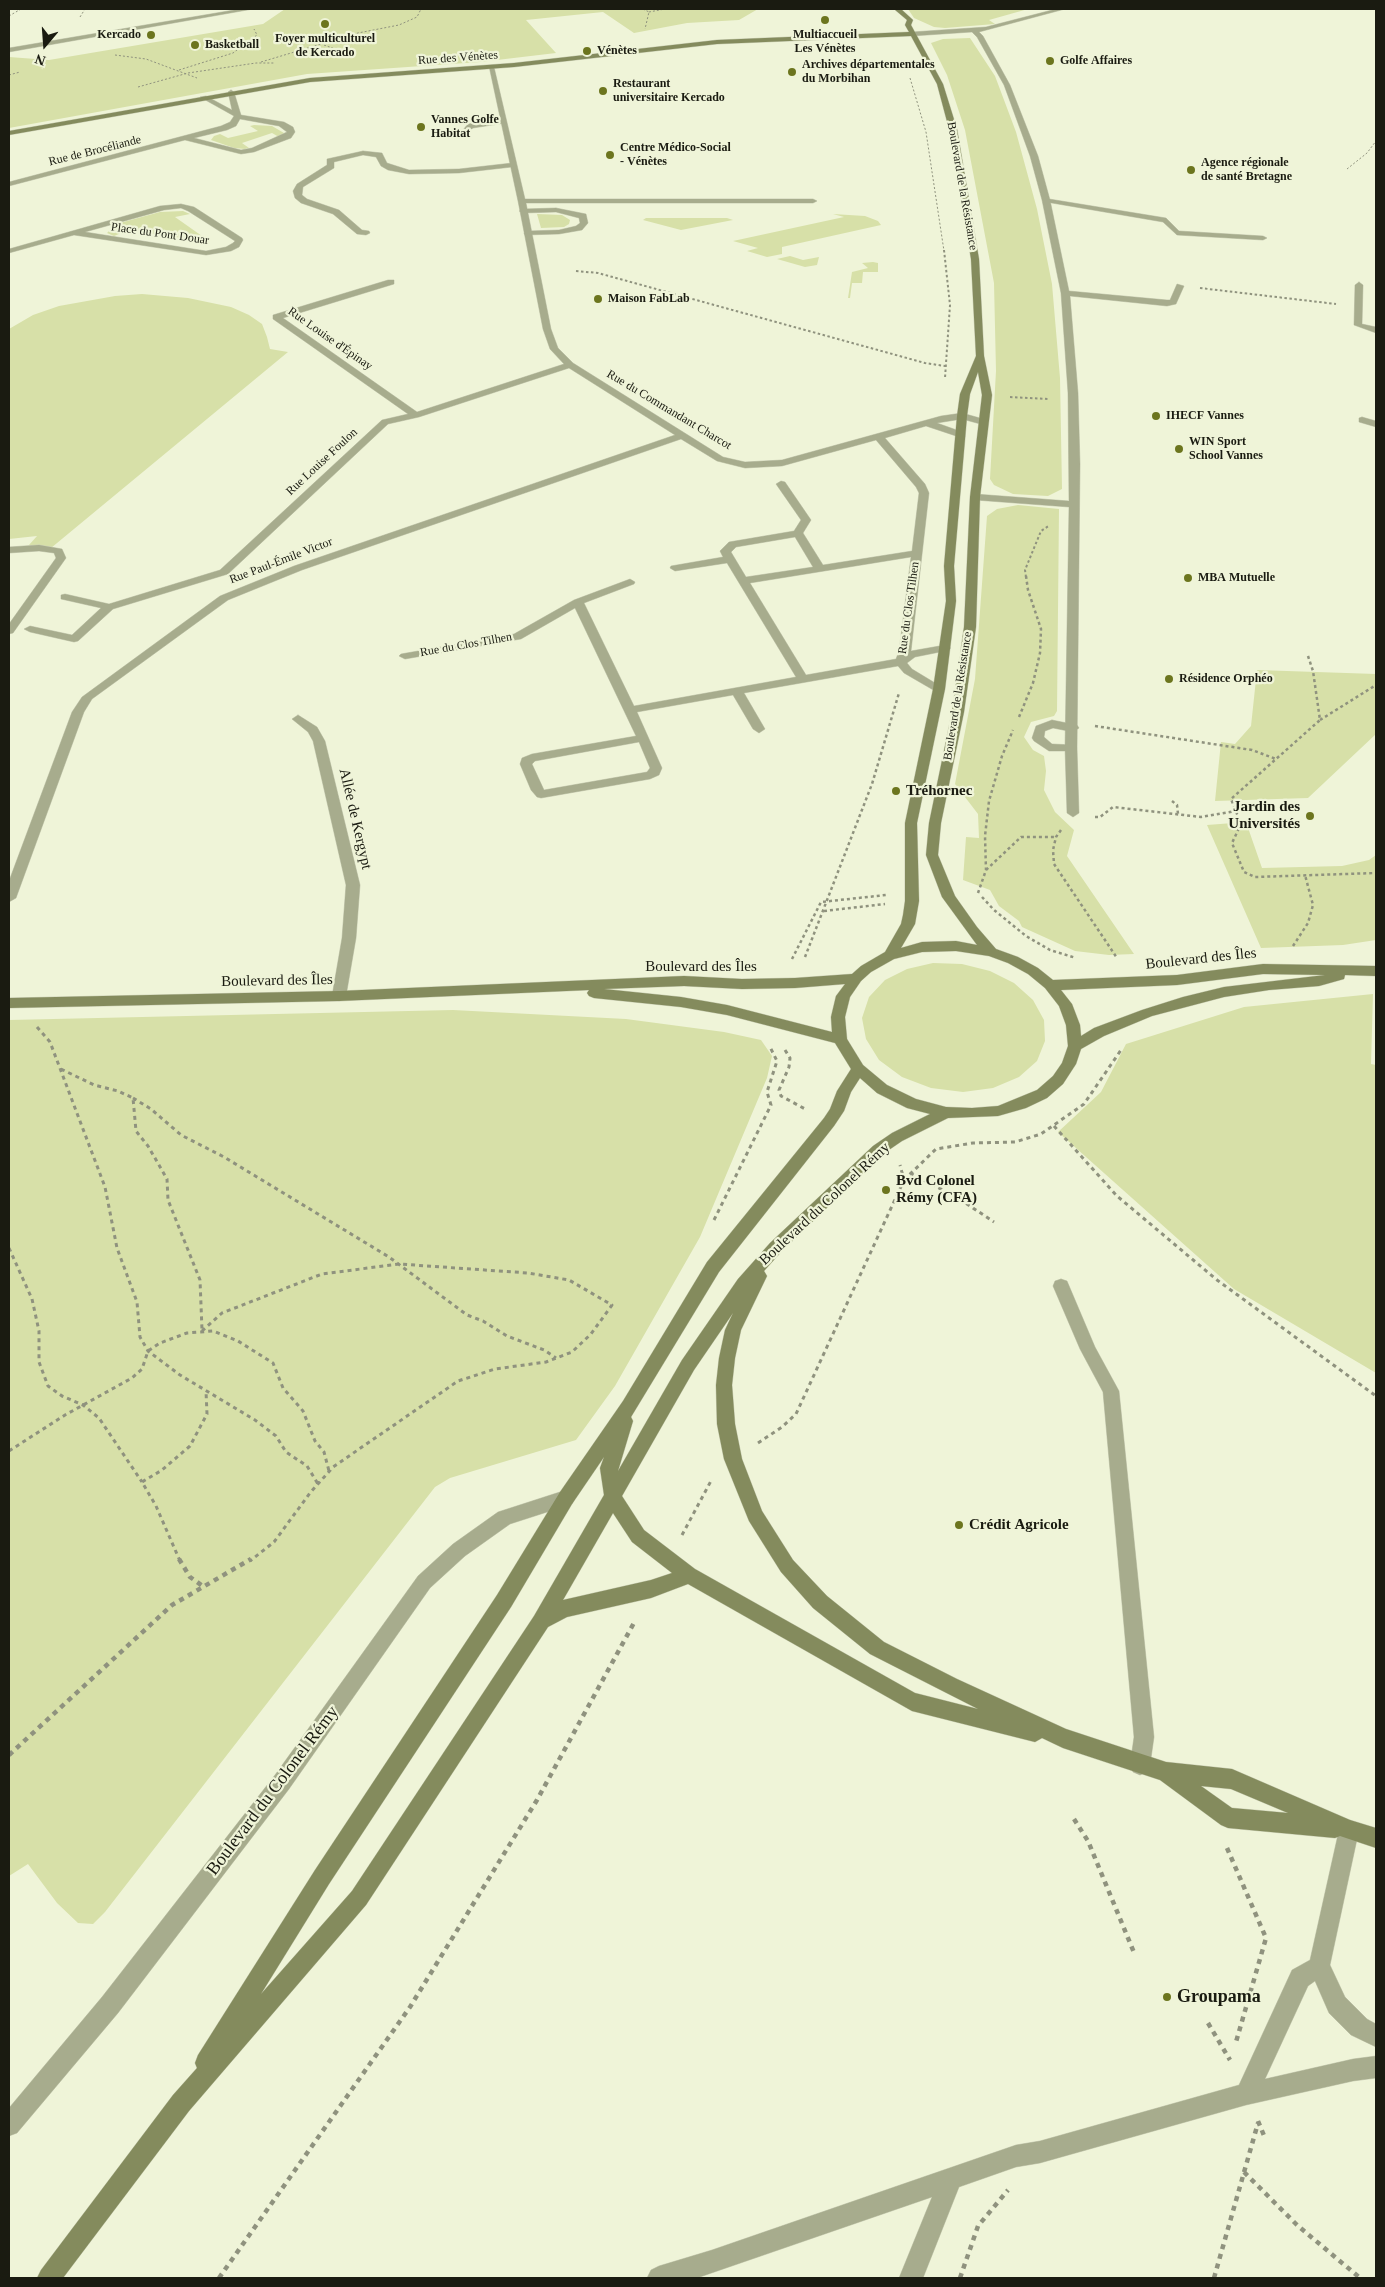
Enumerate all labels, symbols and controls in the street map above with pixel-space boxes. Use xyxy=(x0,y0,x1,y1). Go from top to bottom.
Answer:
marker: Multiaccueil Les Vénètes xyxy=(819,14,831,26)
marker: Foyer multiculturel de Kercado xyxy=(319,18,331,30)
north arrow xyxy=(20,20,70,70)
place label: Kercado xyxy=(97,28,141,42)
place label: Multiaccueil Les Vénètes xyxy=(793,28,857,56)
marker: Kercado xyxy=(145,29,157,41)
place label: Foyer multiculturel de Kercado xyxy=(275,32,375,60)
place label: Basketball xyxy=(205,38,259,52)
marker: Basketball xyxy=(189,39,201,51)
place label: Vénètes xyxy=(597,44,637,58)
marker: Vénètes xyxy=(581,45,593,57)
street label: Rue des Vénètes xyxy=(418,48,498,68)
text: N xyxy=(33,51,47,68)
place label: Golfe Affaires xyxy=(1060,54,1132,68)
marker: Golfe Affaires xyxy=(1044,55,1056,67)
place label: Archives départementales du Morbihan xyxy=(802,58,935,86)
marker: Archives départementales du Morbihan xyxy=(786,66,798,78)
place label: Restaurant universitaire Kercado xyxy=(613,77,725,105)
marker: Restaurant universitaire Kercado xyxy=(597,85,609,97)
place label: Vannes Golfe Habitat xyxy=(431,113,499,141)
marker: Vannes Golfe Habitat xyxy=(415,121,427,133)
street label: Boulevard de la Résistance xyxy=(944,121,980,251)
street label: Rue de Brocéliande xyxy=(47,133,143,169)
place label: Centre Médico-Social - Vénètes xyxy=(620,141,731,169)
marker: Centre Médico-Social - Vénètes xyxy=(604,149,616,161)
place label: Agence régionale de santé Bretagne xyxy=(1201,156,1292,184)
marker: Agence régionale de santé Bretagne xyxy=(1185,164,1197,176)
street label: Place du Pont Douar xyxy=(110,220,210,248)
place label: Maison FabLab xyxy=(608,292,690,306)
marker: Maison FabLab xyxy=(592,293,604,305)
street label: Rue Louise d'Épinay xyxy=(285,304,375,374)
street label: Rue du Commandant Charcot xyxy=(604,367,734,453)
place label: IHECF Vannes xyxy=(1166,409,1244,423)
marker: IHECF Vannes xyxy=(1150,410,1162,422)
street label: Rue Louise Foulon xyxy=(283,425,361,499)
place label: WIN Sport School Vannes xyxy=(1189,435,1263,463)
marker: WIN Sport School Vannes xyxy=(1173,443,1185,455)
street label: Rue Paul-Émile Victor xyxy=(227,535,335,587)
street label: Rue du Clos Tilhen xyxy=(895,561,923,655)
place label: MBA Mutuelle xyxy=(1198,571,1275,585)
marker: MBA Mutuelle xyxy=(1182,572,1194,584)
street label: Rue du Clos Tilhen xyxy=(419,630,513,660)
street label: Boulevard de la Résistance xyxy=(941,631,975,761)
place label: Résidence Orphéo xyxy=(1179,672,1273,686)
marker: Résidence Orphéo xyxy=(1163,673,1175,685)
street label: Allée de Kergypt xyxy=(335,767,375,871)
place label: Tréhornec xyxy=(906,782,972,800)
marker: Tréhornec xyxy=(890,785,902,797)
place label: Jardin des Universités xyxy=(1228,798,1300,833)
marker: Jardin des Universités xyxy=(1304,810,1316,822)
street label: Boulevard des Îles xyxy=(1145,944,1257,974)
street label: Boulevard des Îles xyxy=(645,958,757,976)
street label: Boulevard des Îles xyxy=(221,971,333,991)
street label: Boulevard du Colonel Rémy xyxy=(756,1139,894,1269)
place label: Bvd Colonel Rémy (CFA) xyxy=(896,1172,977,1207)
marker: Bvd Colonel Rémy (CFA) xyxy=(880,1184,892,1196)
place label: Crédit Agricole xyxy=(969,1516,1069,1534)
marker: Crédit Agricole xyxy=(953,1519,965,1531)
street label: Boulevard du Colonel Rémy xyxy=(202,1702,344,1880)
place label: Groupama xyxy=(1177,1986,1261,2008)
marker: Groupama xyxy=(1161,1991,1173,2003)

